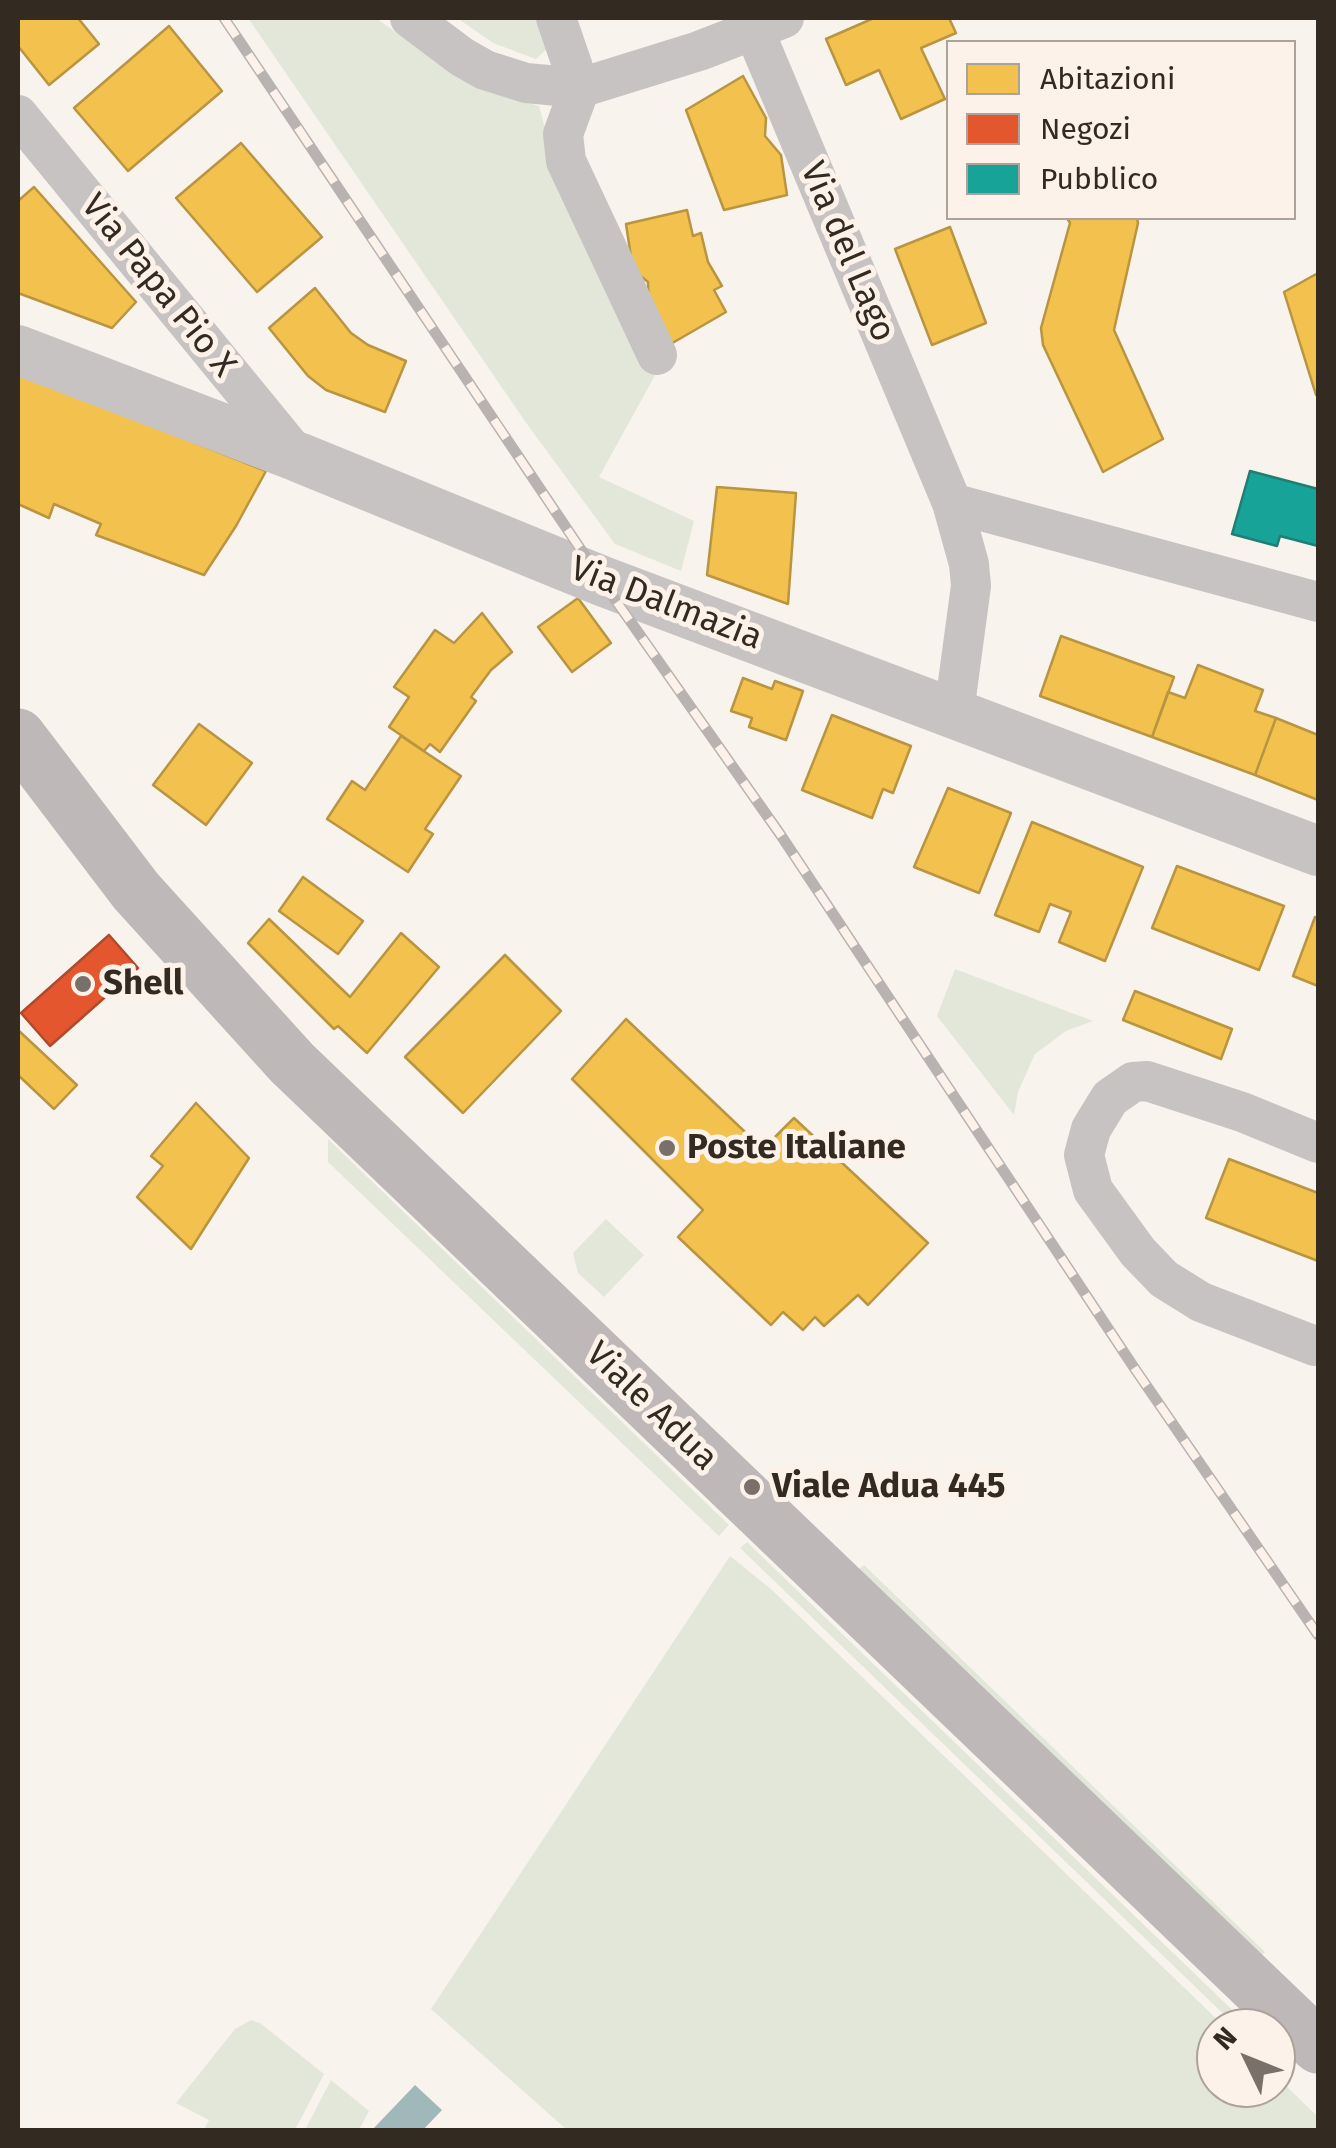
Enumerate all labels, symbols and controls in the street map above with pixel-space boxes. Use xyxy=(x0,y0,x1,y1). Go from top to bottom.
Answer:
legend xyxy=(946,40,1296,220)
text: Abitazioni xyxy=(1040,61,1176,97)
text: Negozi xyxy=(1040,111,1131,147)
street label: Via del Lago xyxy=(790,156,904,348)
text: Pubblico xyxy=(1040,161,1158,197)
street label: Via Papa Pio X xyxy=(72,186,244,386)
street label: Via Dalmazia xyxy=(564,548,768,660)
place label: Shell xyxy=(103,963,183,1005)
marker: Shell xyxy=(72,973,94,995)
place label: Poste Italiane xyxy=(687,1127,906,1169)
marker: Poste Italiane xyxy=(656,1137,678,1159)
street label: Viale Adua xyxy=(576,1334,726,1480)
place label: Viale Adua 445 xyxy=(772,1466,1006,1508)
marker: Viale Adua 445 xyxy=(741,1476,763,1498)
north arrow xyxy=(1196,2008,1296,2108)
text: N xyxy=(1207,2021,1244,2057)

